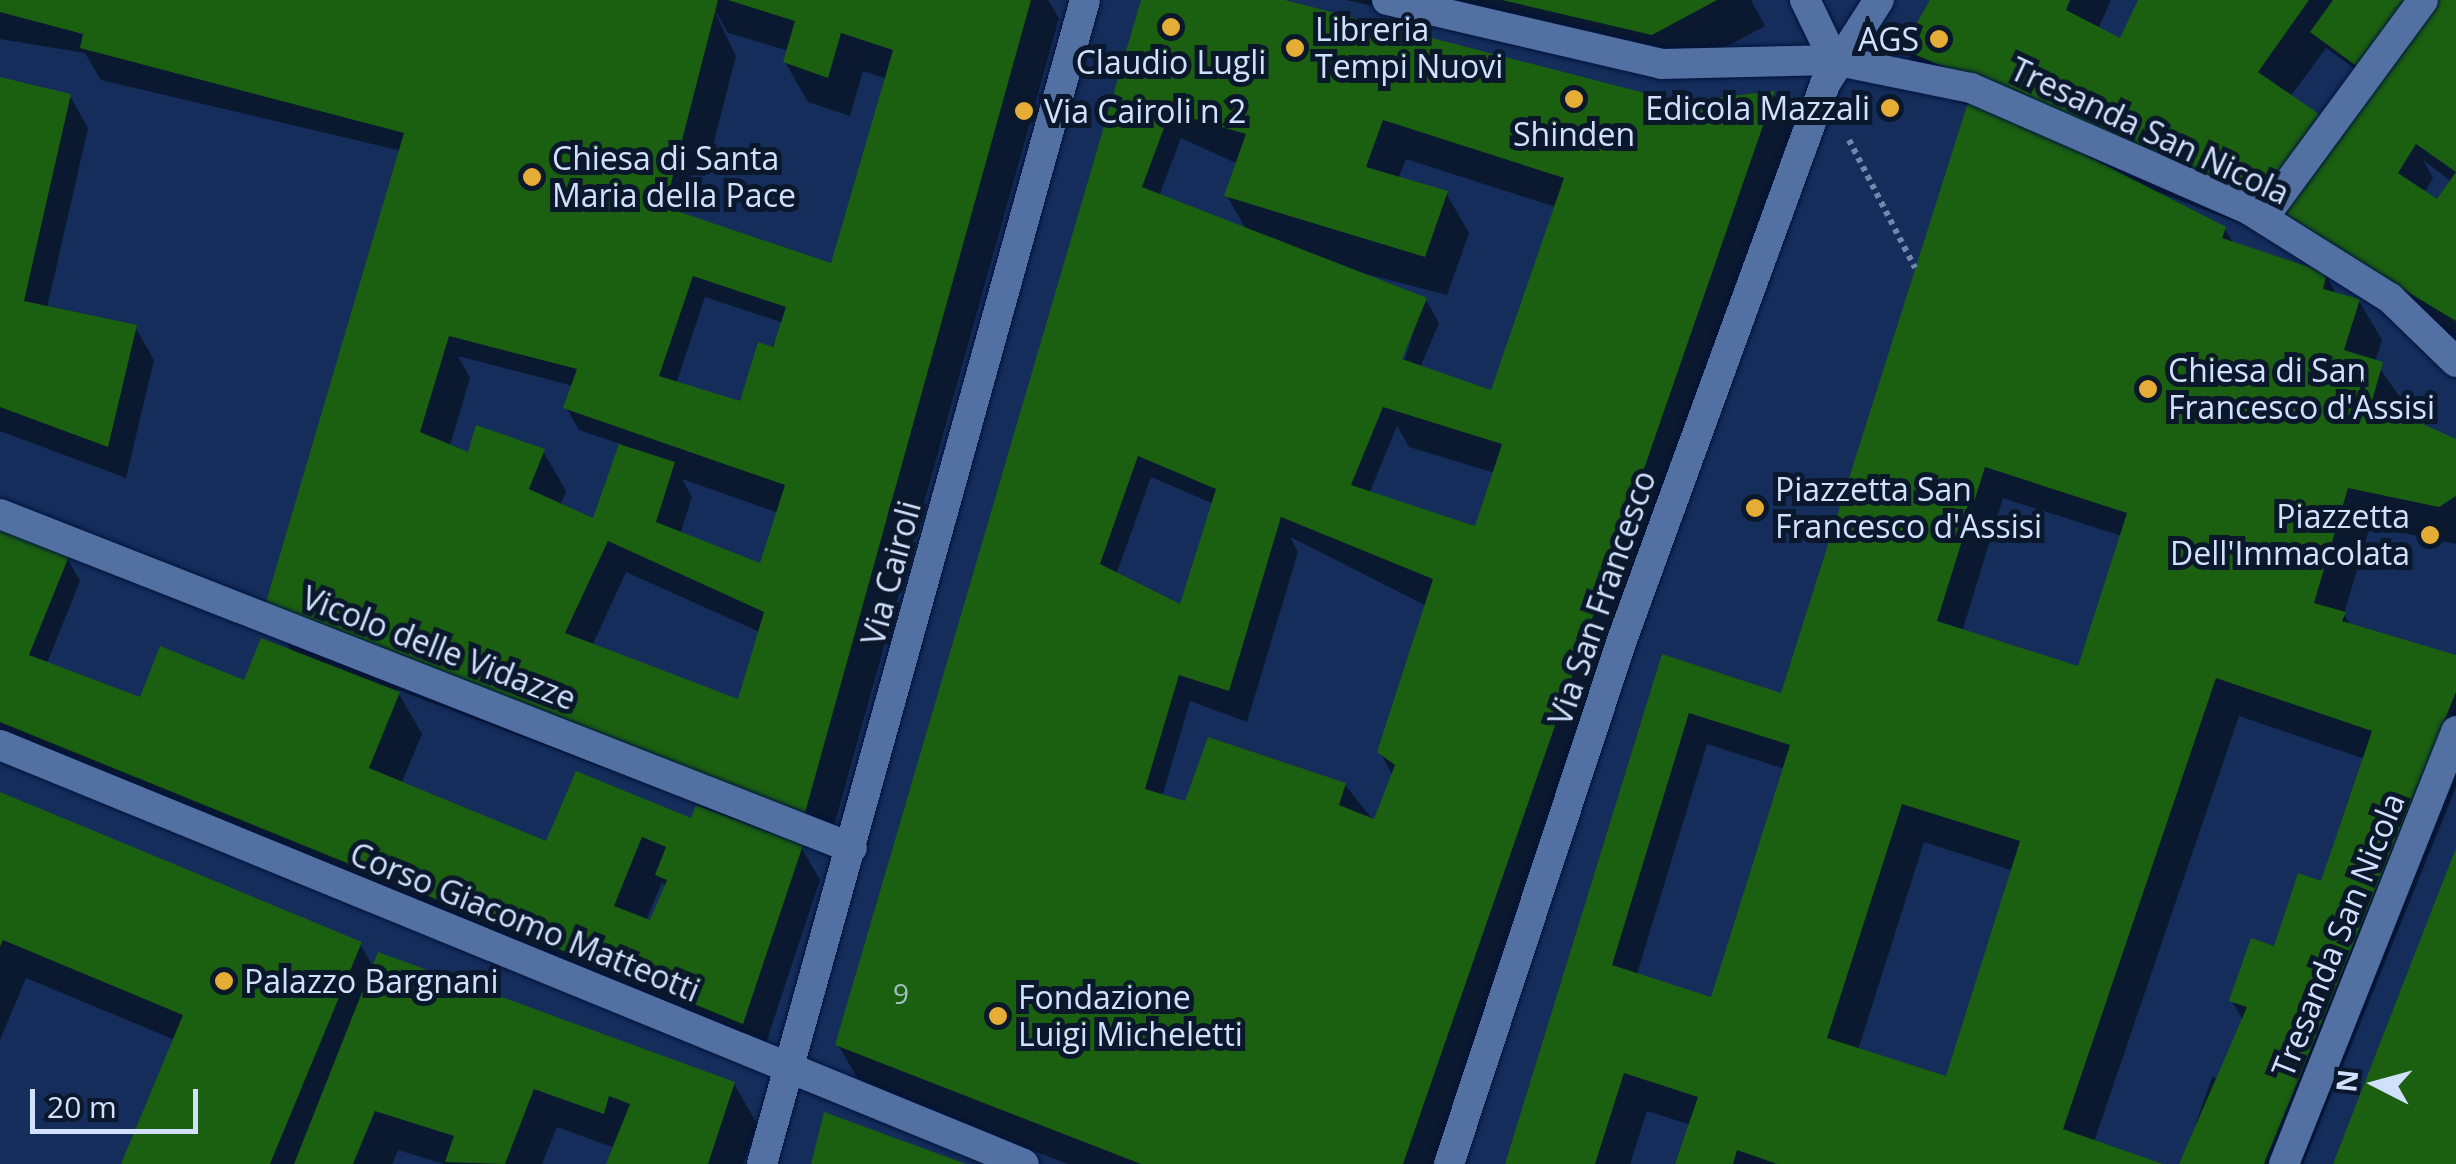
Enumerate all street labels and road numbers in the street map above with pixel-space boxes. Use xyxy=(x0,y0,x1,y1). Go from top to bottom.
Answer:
street label: Tresanda San Nicola xyxy=(2005,50,2295,212)
street label: Via San Francesco xyxy=(1540,466,1664,730)
street label: Via Cairoli xyxy=(853,497,929,649)
street label: Vicolo delle Vidazze xyxy=(297,578,581,718)
street label: Tresanda San Nicola xyxy=(2263,787,2413,1083)
street label: Corso Giacomo Matteotti xyxy=(345,834,705,1010)

